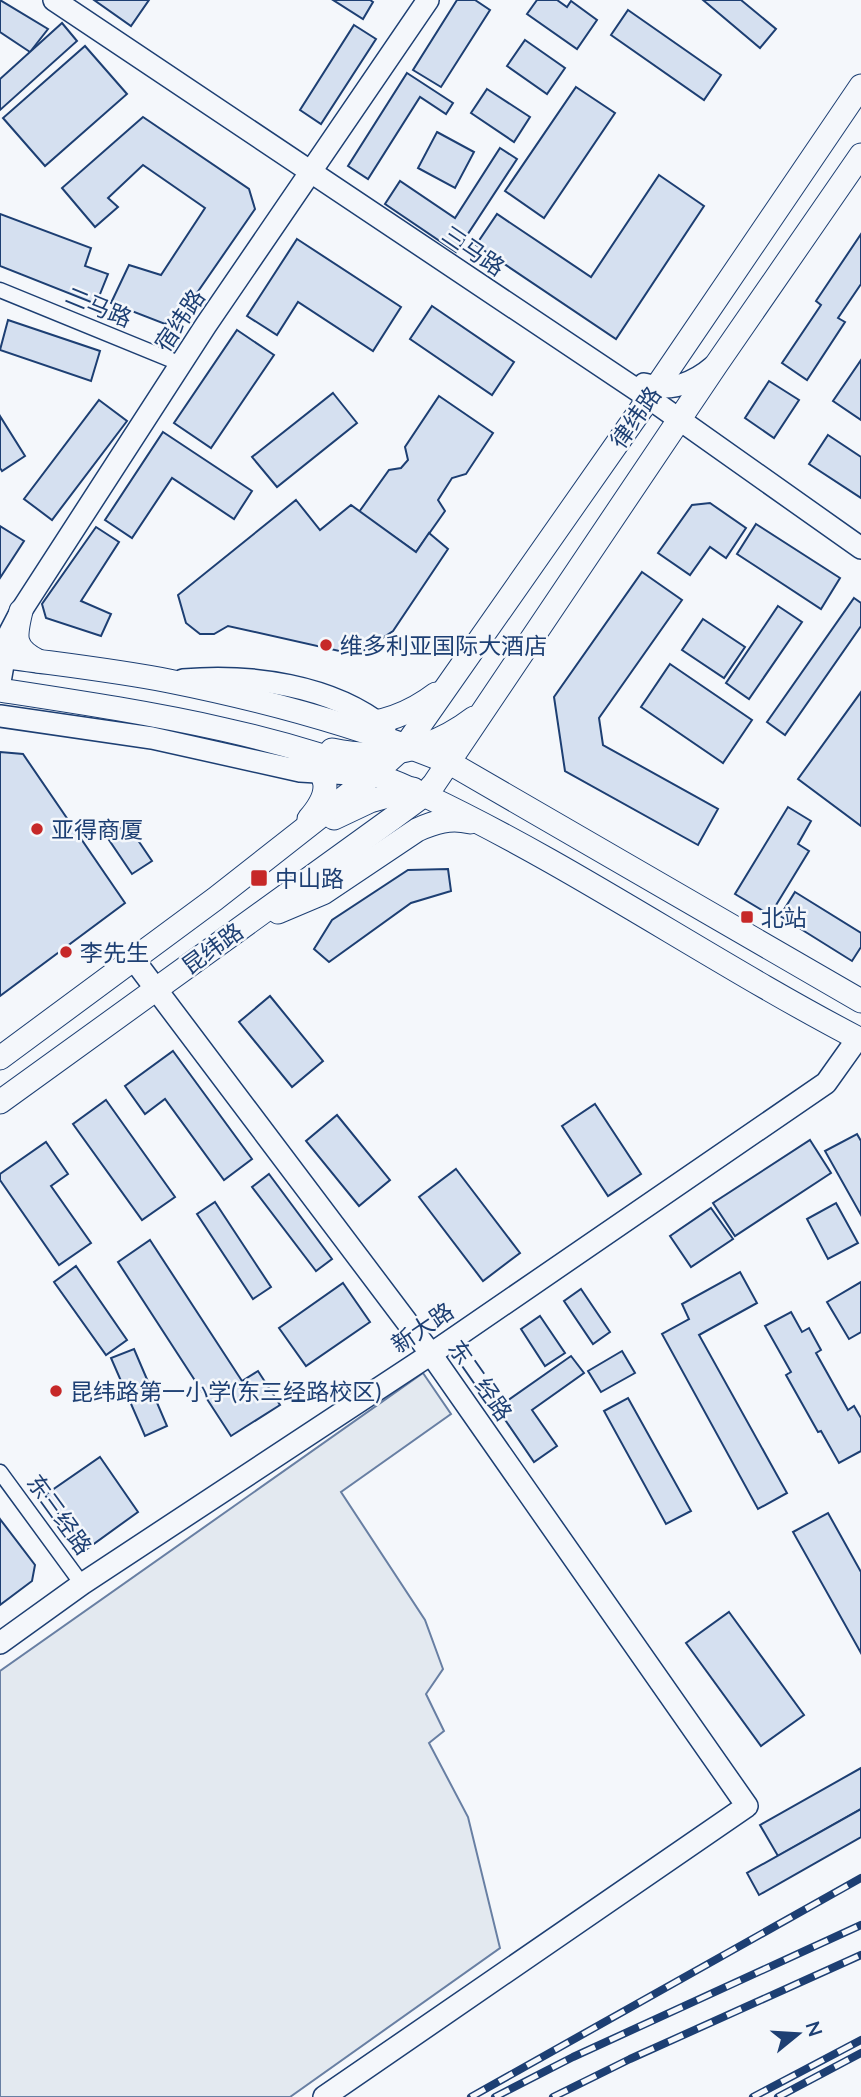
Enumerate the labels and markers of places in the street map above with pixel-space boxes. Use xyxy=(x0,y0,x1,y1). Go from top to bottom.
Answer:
place label: 维多利亚国际大酒店 xyxy=(340,631,547,659)
marker: 维多利亚国际大酒店 xyxy=(318,637,334,653)
place label: 亚得商厦 xyxy=(51,815,143,843)
marker: 亚得商厦 xyxy=(29,821,45,837)
place label: 中山路 xyxy=(275,864,344,892)
marker: 中山路 xyxy=(249,868,269,888)
place label: 北站 xyxy=(761,903,807,931)
marker: 北站 xyxy=(739,909,755,925)
place label: 李先生 xyxy=(80,938,149,966)
marker: 李先生 xyxy=(58,944,74,960)
place label: 昆纬路第一小学(东三经路校区) xyxy=(70,1377,381,1405)
marker: 昆纬路第一小学(东三经路校区) xyxy=(48,1383,64,1399)

